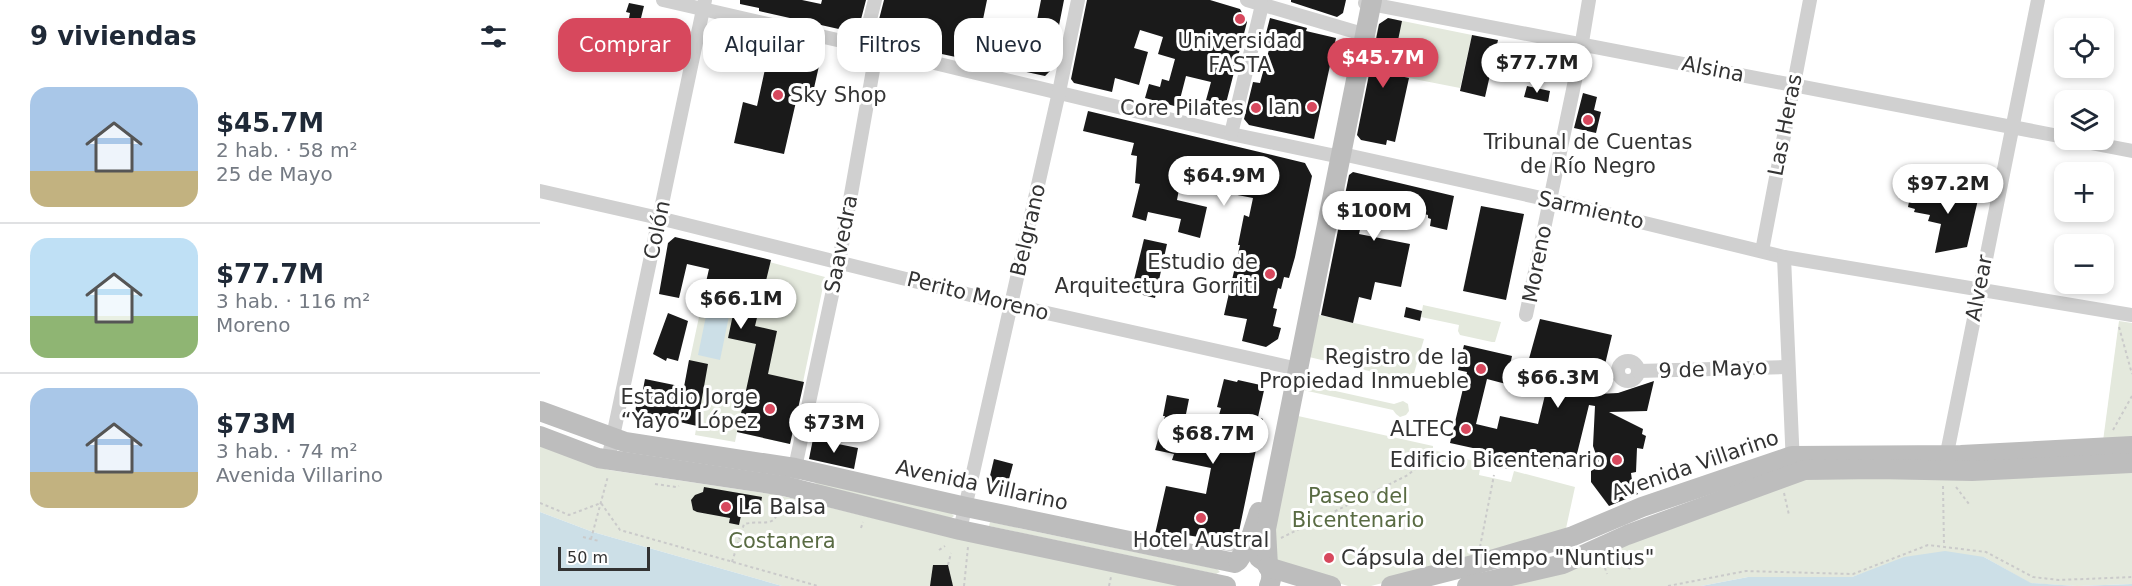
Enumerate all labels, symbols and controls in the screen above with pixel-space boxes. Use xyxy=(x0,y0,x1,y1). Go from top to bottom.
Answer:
marker: Universidad FASTA xyxy=(1233,12,1247,26)
chip: Comprar xyxy=(558,18,691,72)
chip: Alquilar xyxy=(703,18,825,72)
chip: Filtros xyxy=(837,18,942,72)
chip: Nuevo xyxy=(954,18,1063,72)
map controls xyxy=(2054,18,2114,294)
button: locate xyxy=(2054,18,2114,78)
icon: filters xyxy=(477,20,510,53)
text: 9 viviendas xyxy=(30,21,197,51)
place label: Universidad FASTA xyxy=(1178,29,1302,77)
pin: $45.7M xyxy=(1334,38,1432,89)
pin: $77.7M xyxy=(1488,43,1586,94)
text: $45.7M xyxy=(1341,45,1425,69)
text: $77.7M xyxy=(1495,50,1579,74)
street label: Alsina xyxy=(1680,51,1746,87)
street label: Las Heras xyxy=(1763,72,1807,178)
place label: Sky Shop xyxy=(790,83,887,107)
marker: Sky Shop xyxy=(771,88,785,102)
button: layers xyxy=(2054,90,2114,150)
place label: Ian xyxy=(1268,95,1300,119)
place label: Core Pilates xyxy=(1120,96,1244,120)
marker: Ian xyxy=(1305,100,1319,114)
marker: Core Pilates xyxy=(1249,101,1263,115)
text: $45.7M xyxy=(216,108,324,138)
icon: home xyxy=(78,111,150,183)
marker: Tribunal de Cuentas de Río Negro xyxy=(1581,113,1595,127)
place label: Tribunal de Cuentas de Río Negro xyxy=(1483,130,1692,178)
text: 2 hab. · 58 m² xyxy=(216,138,357,162)
pin: $64.9M xyxy=(1175,156,1273,207)
text: 25 de Mayo xyxy=(216,162,333,186)
button: + xyxy=(2054,162,2114,222)
text: $64.9M xyxy=(1182,163,1266,187)
pin: $97.2M xyxy=(1899,164,1997,215)
text: $97.2M xyxy=(1906,171,1990,195)
street label: Belgrano xyxy=(1006,181,1050,279)
street label: Sarmiento xyxy=(1536,186,1646,234)
pin: $100M xyxy=(1332,191,1416,242)
street label: Saavedra xyxy=(820,193,862,295)
street label: Colón xyxy=(639,198,675,262)
text: $100M xyxy=(1336,198,1412,222)
street label: Moreno xyxy=(1518,223,1556,305)
button: − xyxy=(2054,234,2114,294)
place label: Estudio de Arquitectura Gorriti xyxy=(1055,250,1258,298)
street label: Alvear xyxy=(1961,252,1997,323)
text: $77.7M xyxy=(216,259,324,289)
icon: home xyxy=(78,262,150,334)
street label: Perito Moreno xyxy=(905,267,1051,325)
marker: Estudio de Arquitectura Gorriti xyxy=(1263,267,1277,281)
pin: $66.1M xyxy=(692,279,790,330)
text: $66.1M xyxy=(699,286,783,310)
text: 3 hab. · 116 m² xyxy=(216,289,370,313)
text: Moreno xyxy=(216,313,291,337)
place label: Registro de la Propiedad Inmueble xyxy=(1259,345,1469,393)
street label: 9 de Mayo xyxy=(1658,355,1768,383)
pin: $66.3M xyxy=(1509,358,1607,409)
marker: Registro de la Propiedad Inmueble xyxy=(1474,362,1488,376)
text: $66.3M xyxy=(1516,365,1600,389)
place label: Estadio Jorge “Yayo” López xyxy=(620,385,758,433)
marker: Estadio Jorge “Yayo” López xyxy=(763,402,777,416)
pin: $73M xyxy=(798,403,870,454)
text: $73M xyxy=(216,409,296,439)
text: $73M xyxy=(803,410,865,434)
icon: home xyxy=(78,412,150,484)
pin: $68.7M xyxy=(1164,414,1262,465)
place label: ALTEC xyxy=(1390,417,1454,441)
text: $68.7M xyxy=(1171,421,1255,445)
marker: ALTEC xyxy=(1459,422,1473,436)
street label: Avenida Villarino xyxy=(1608,425,1782,505)
text: 3 hab. · 74 m² xyxy=(216,439,357,463)
place label: Edificio Bicentenario xyxy=(1390,448,1605,472)
marker: Edificio Bicentenario xyxy=(1610,453,1624,467)
street label: Avenida Villarino xyxy=(894,455,1070,515)
text: Avenida Villarino xyxy=(216,463,383,487)
park label: Paseo del Bicentenario xyxy=(1292,484,1424,532)
place label: La Balsa xyxy=(738,495,826,519)
marker: La Balsa xyxy=(719,500,733,514)
marker: Hotel Austral xyxy=(1194,511,1208,525)
place label: Hotel Austral xyxy=(1133,528,1269,552)
park label: Costanera xyxy=(728,529,836,553)
scale bar xyxy=(558,544,650,572)
place label: Cápsula del Tiempo "Nuntius" xyxy=(1341,546,1654,570)
text: 50 m xyxy=(567,548,608,567)
marker: Cápsula del Tiempo "Nuntius" xyxy=(1322,551,1336,565)

